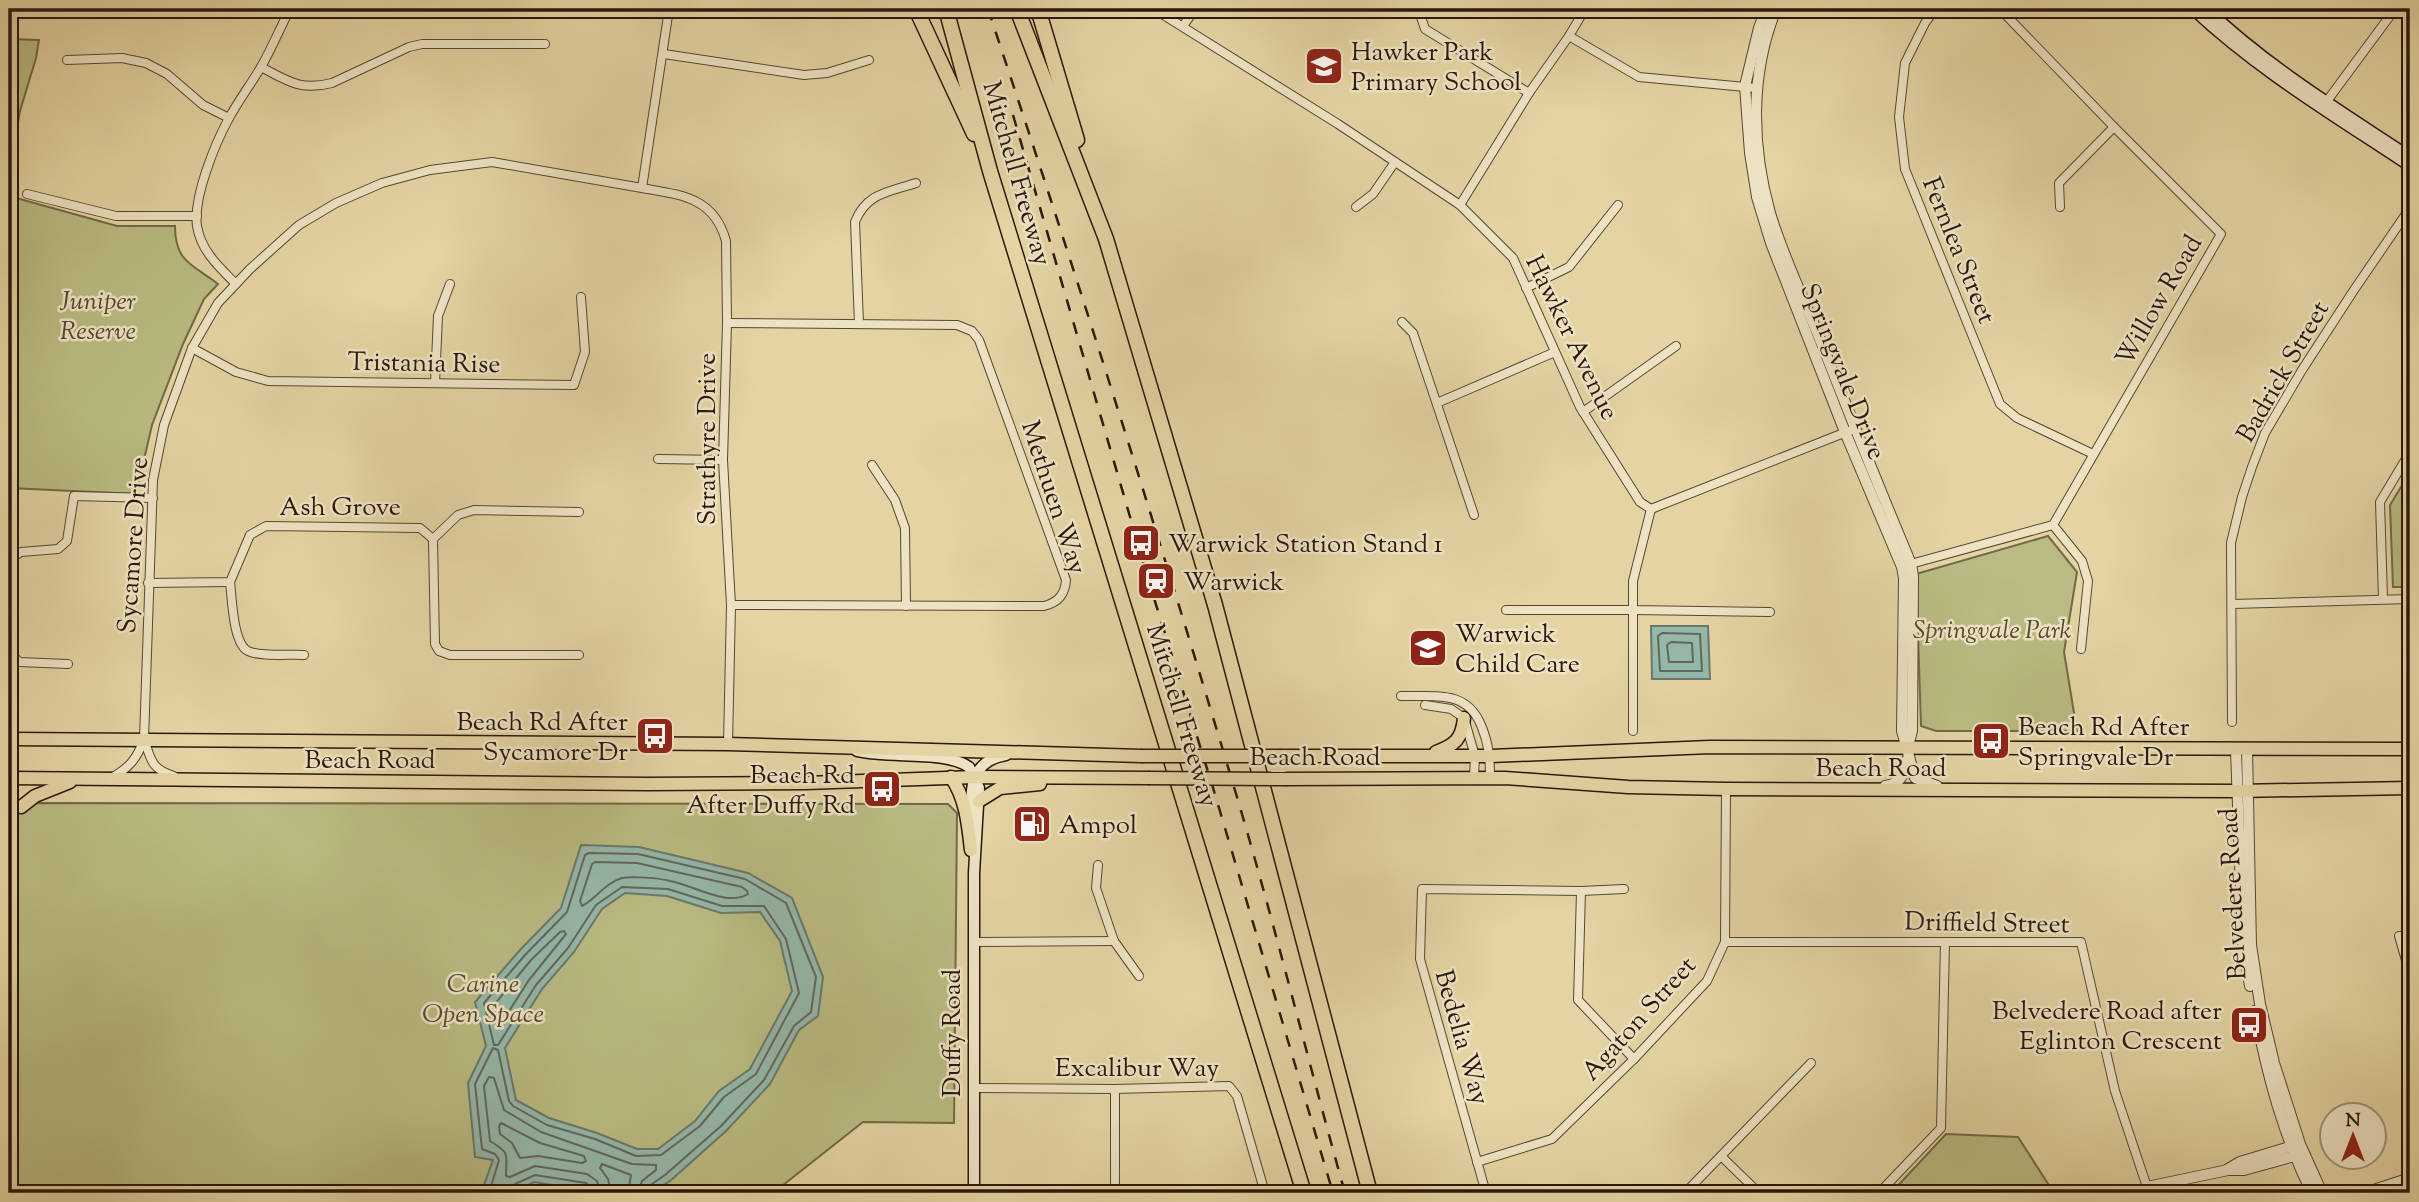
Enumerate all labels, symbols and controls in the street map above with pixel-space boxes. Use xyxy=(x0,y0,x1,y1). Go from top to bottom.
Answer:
place label: Hawker Park Primary School xyxy=(1351,35,1521,102)
school or university icon: Hawker Park Primary School xyxy=(1303,45,1345,87)
street label: Mitchell Freeway xyxy=(972,77,1060,270)
street label: Fernlea Street xyxy=(1911,172,2004,330)
street label: Willow Road xyxy=(2108,229,2213,374)
street label: Hawker Avenue xyxy=(1515,249,1627,427)
street label: Springvale Drive xyxy=(1789,278,1894,466)
park label: Juniper Reserve xyxy=(59,284,136,351)
street label: Badrick Street xyxy=(2229,295,2340,450)
street label: Tristania Rise xyxy=(347,345,501,384)
street label: Strathyre Drive xyxy=(690,353,727,525)
street label: Methuen Way xyxy=(1010,416,1095,579)
street label: Sycamore Drive xyxy=(110,456,159,635)
street label: Ash Grove xyxy=(279,490,401,527)
bus stop icon: Warwick Station Stand 1 xyxy=(1120,522,1162,564)
place label: Warwick Station Stand 1 xyxy=(1168,527,1443,564)
station icon: Warwick xyxy=(1135,560,1177,602)
place label: Warwick xyxy=(1183,565,1284,602)
park label: Springvale Park xyxy=(1913,613,2072,650)
place label: Warwick Child Care xyxy=(1455,617,1580,684)
street label: Mitchell Freeway xyxy=(1135,619,1226,812)
school or university icon: Warwick Child Care xyxy=(1407,627,1449,669)
place label: Beach Rd After Sycamore Dr xyxy=(456,705,628,772)
place label: Beach Rd After Springvale Dr xyxy=(2018,710,2190,777)
bus stop icon: Beach Rd After Sycamore Dr xyxy=(634,715,676,757)
bus stop icon: Beach Rd After Springvale Dr xyxy=(1970,720,2012,762)
street label: Beach Road xyxy=(1250,740,1381,777)
street label: Beach Road xyxy=(305,743,436,780)
street label: Beach Road xyxy=(1816,751,1947,788)
place label: Beach Rd After Duffy Rd xyxy=(686,758,855,825)
bus stop icon: Beach Rd After Duffy Rd xyxy=(861,768,903,810)
fuel station icon: Ampol xyxy=(1011,803,1053,845)
street label: Belvedere Road xyxy=(2211,806,2257,981)
place label: Ampol xyxy=(1059,808,1137,845)
street label: Driffield Street xyxy=(1904,905,2070,944)
street label: Agaton Street xyxy=(1574,949,1706,1090)
street label: Bedelia Way xyxy=(1424,966,1498,1110)
park label: Carine Open Space xyxy=(422,967,544,1034)
street label: Duffy Road xyxy=(935,969,972,1097)
place label: Belvedere Road after Eglinton Crescent xyxy=(1992,994,2222,1061)
bus stop icon: Belvedere Road after Eglinton Crescent xyxy=(2228,1004,2270,1046)
street label: Excalibur Way xyxy=(1055,1051,1219,1088)
north arrow xyxy=(2318,1100,2388,1170)
text: N xyxy=(2345,1108,2361,1135)

